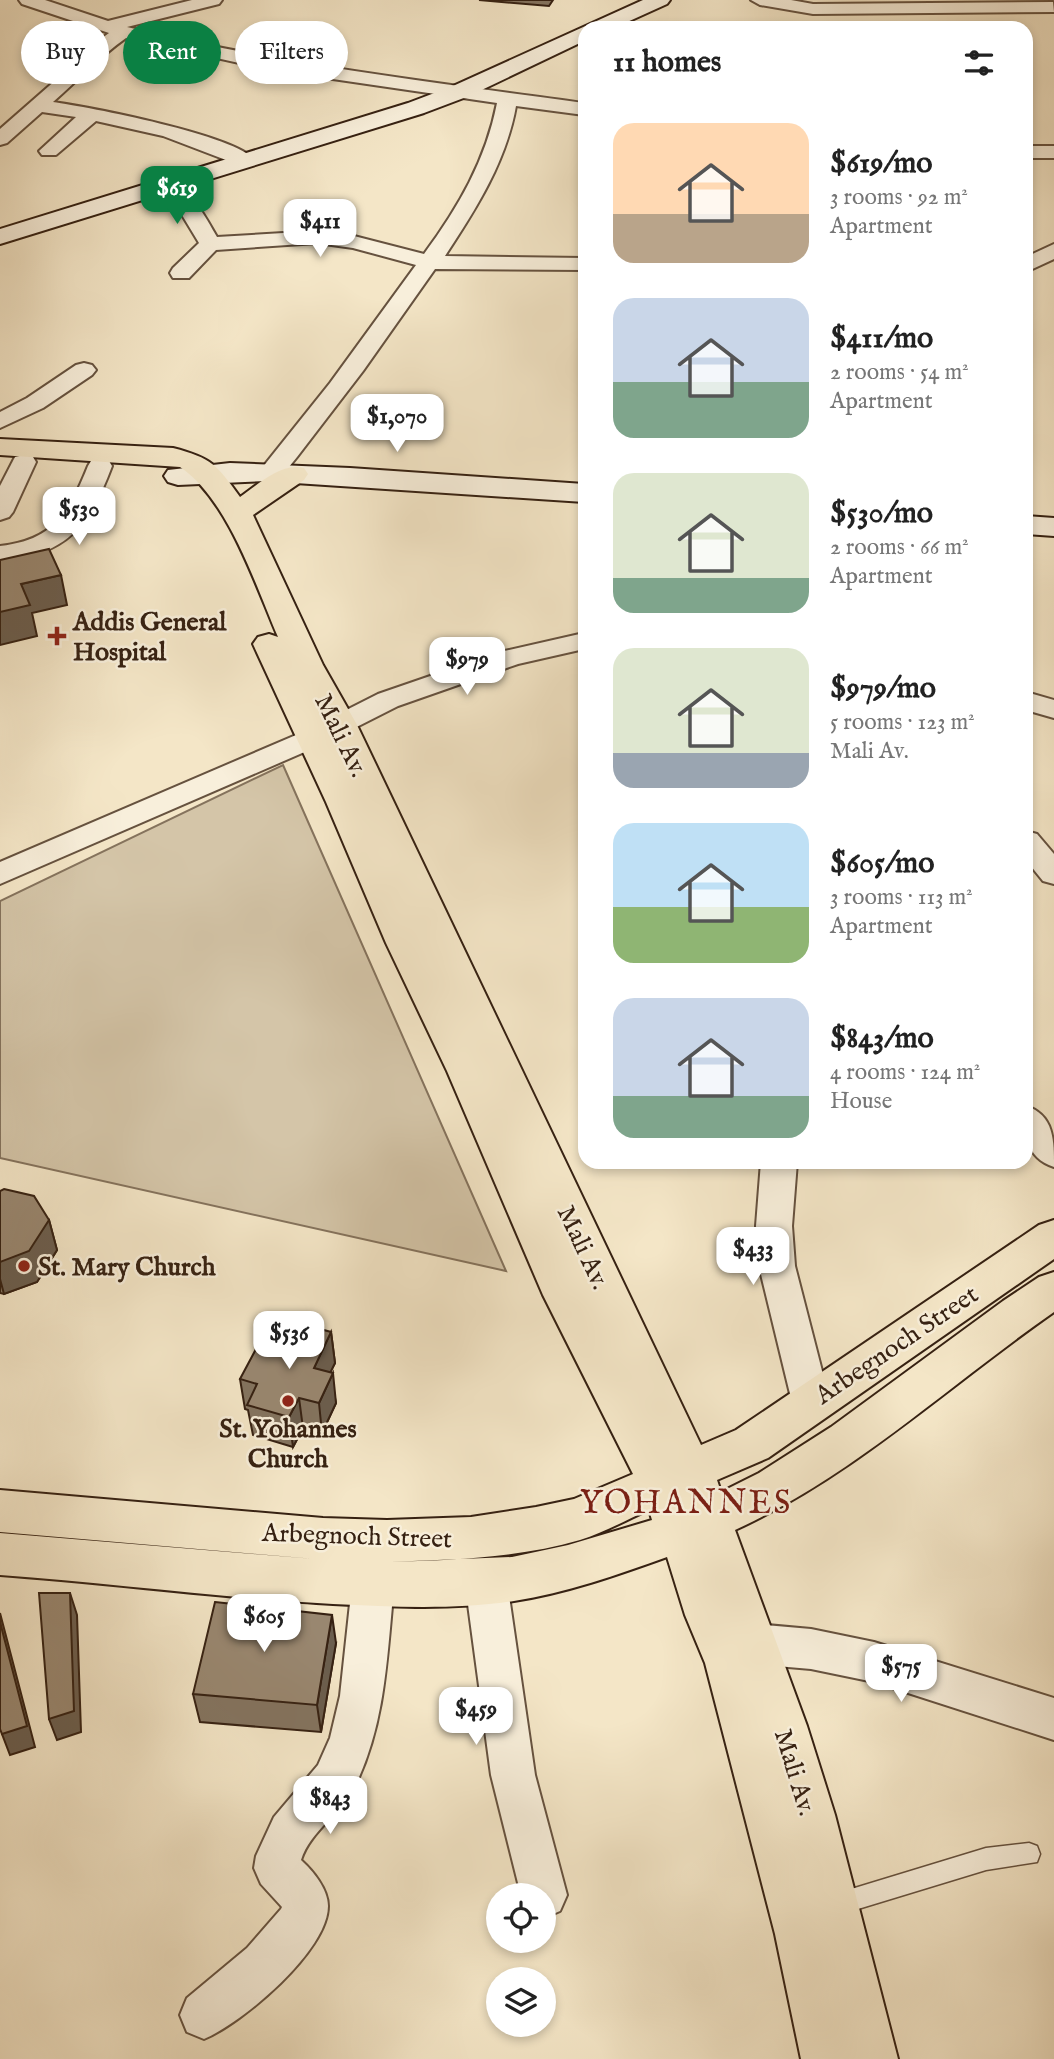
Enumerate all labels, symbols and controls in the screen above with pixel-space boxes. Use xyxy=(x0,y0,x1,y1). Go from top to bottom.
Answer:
chip: Buy xyxy=(21,21,109,84)
chip: Rent xyxy=(123,21,221,84)
chip: Filters xyxy=(235,21,348,84)
text: 11 homes xyxy=(613,44,721,82)
icon: filters xyxy=(960,44,998,82)
text: $619/mo xyxy=(830,145,933,183)
icon: home xyxy=(669,151,753,235)
pin: $619 xyxy=(136,166,218,226)
text: $619 xyxy=(157,174,197,203)
text: 3 rooms · 92 m² xyxy=(830,183,968,212)
pin: $411 xyxy=(279,200,361,259)
text: $411 xyxy=(299,207,341,236)
text: Apartment xyxy=(830,212,933,241)
text: $411/mo xyxy=(830,320,933,358)
icon: home xyxy=(669,326,753,410)
text: 2 rooms · 54 m² xyxy=(830,358,969,387)
text: Apartment xyxy=(830,387,933,416)
pin: $1,070 xyxy=(340,394,454,454)
text: $1,070 xyxy=(367,402,427,431)
pin: $530 xyxy=(38,488,120,547)
text: $530 xyxy=(59,495,99,524)
text: $530/mo xyxy=(830,495,933,533)
icon: home xyxy=(669,501,753,585)
text: 2 rooms · 66 m² xyxy=(830,533,969,562)
text: Apartment xyxy=(830,562,933,591)
place label: Addis General Hospital xyxy=(72,606,227,669)
marker: Addis General Hospital xyxy=(47,626,67,646)
pin: $979 xyxy=(426,638,508,697)
text: $979 xyxy=(445,645,489,674)
text: $979/mo xyxy=(830,670,936,708)
icon: home xyxy=(669,676,753,760)
street label: Mali Av. xyxy=(306,688,375,783)
text: 5 rooms · 123 m² xyxy=(830,708,975,737)
text: Mali Av. xyxy=(830,737,909,766)
text: $605/mo xyxy=(830,845,934,883)
icon: home xyxy=(669,851,753,935)
text: 3 rooms · 113 m² xyxy=(830,883,973,912)
text: Apartment xyxy=(830,912,933,941)
text: $843/mo xyxy=(830,1020,934,1058)
icon: home xyxy=(669,1026,753,1110)
text: 4 rooms · 124 m² xyxy=(830,1058,980,1087)
text: House xyxy=(830,1087,892,1116)
street label: Mali Av. xyxy=(549,1200,616,1295)
pin: $433 xyxy=(712,1228,794,1287)
text: $433 xyxy=(732,1235,774,1264)
place label: St. Mary Church xyxy=(38,1251,217,1284)
marker: St. Mary Church xyxy=(16,1258,32,1274)
street label: Arbegnoch Street xyxy=(808,1278,985,1413)
pin: $536 xyxy=(248,1312,330,1371)
text: $536 xyxy=(269,1319,309,1348)
marker: St. Yohannes Church xyxy=(280,1393,296,1409)
place label: St. Yohannes Church xyxy=(219,1413,357,1476)
district label: YOHANNES xyxy=(580,1483,792,1525)
street label: Arbegnoch Street xyxy=(260,1517,453,1556)
pin: $605 xyxy=(223,1594,305,1654)
text: $605 xyxy=(243,1602,285,1631)
pin: $575 xyxy=(860,1644,942,1704)
text: $575 xyxy=(881,1652,921,1681)
pin: $459 xyxy=(435,1688,517,1747)
text: $459 xyxy=(455,1695,497,1724)
street label: Mali Av. xyxy=(766,1725,823,1820)
pin: $843 xyxy=(289,1776,371,1836)
text: $843 xyxy=(309,1784,351,1813)
map controls xyxy=(486,1883,556,2037)
button: locate xyxy=(486,1883,556,1953)
button: layers xyxy=(486,1967,556,2037)

